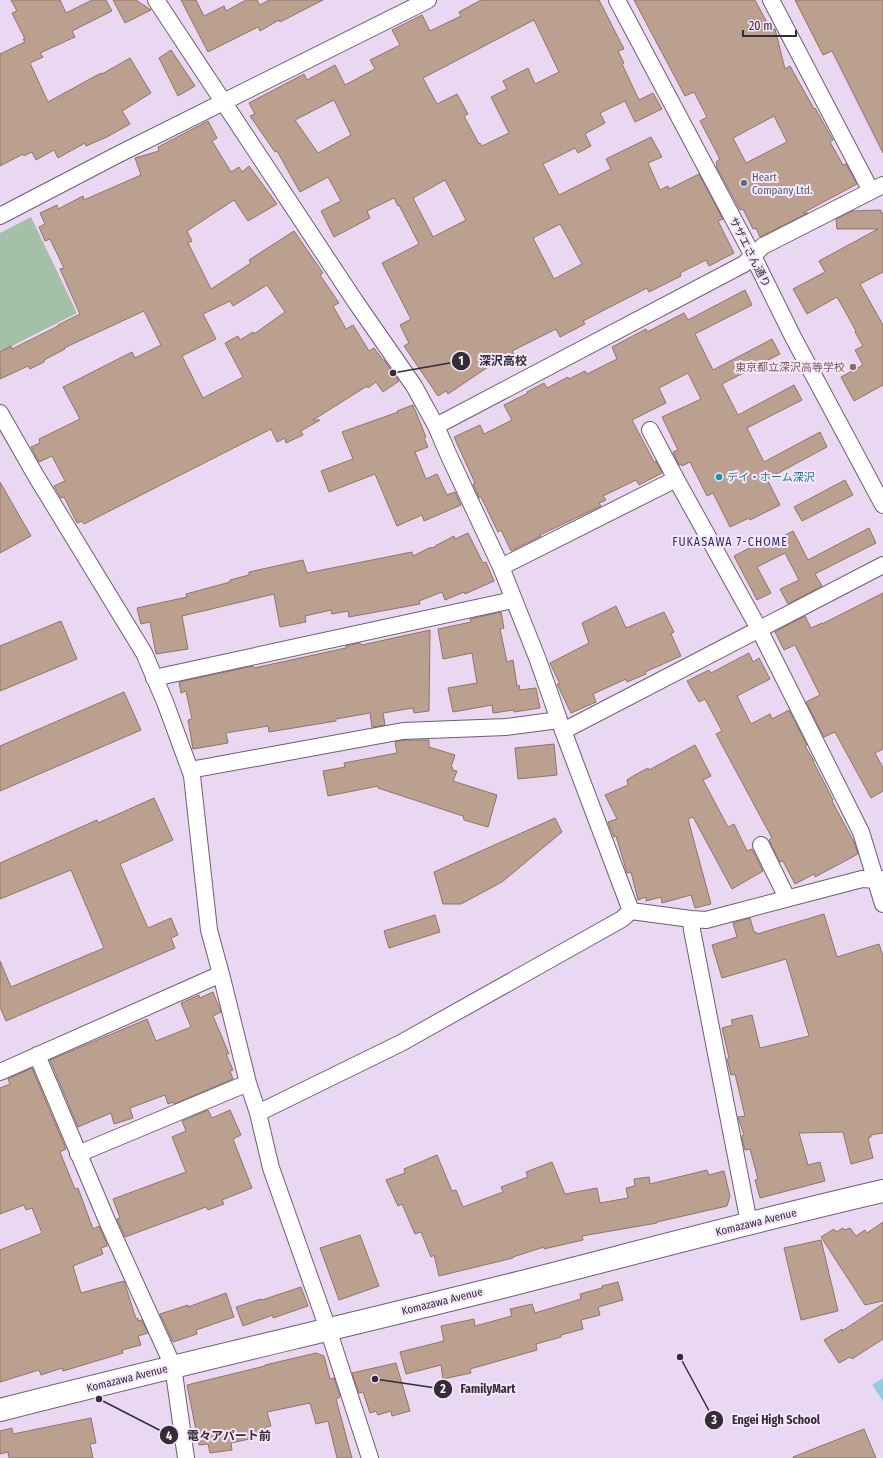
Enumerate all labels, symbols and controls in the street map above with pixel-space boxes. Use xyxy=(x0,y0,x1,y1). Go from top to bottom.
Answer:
scale bar xyxy=(743,12,796,38)
text: 20 m xyxy=(749,19,773,33)
place label: Heart Company Ltd. xyxy=(752,171,812,197)
marker: Heart Company Ltd. xyxy=(739,178,749,188)
street label: サザエさん通り xyxy=(726,215,773,289)
callout: 深沢高校 xyxy=(451,349,535,373)
text: 1 xyxy=(458,354,464,368)
text: 深沢高校 xyxy=(479,354,527,368)
place label: 東京都立深沢高等学校 xyxy=(735,361,845,374)
marker: 東京都立深沢高等学校 xyxy=(848,362,858,372)
place label: デイ・ホーム深沢 xyxy=(727,471,815,484)
marker: デイ・ホーム深沢 xyxy=(714,472,724,482)
district label: FUKASAWA 7-CHOME xyxy=(672,535,788,549)
street label: Komazawa Avenue xyxy=(714,1206,798,1239)
street label: Komazawa Avenue xyxy=(400,1285,484,1318)
street label: Komazawa Avenue xyxy=(85,1362,169,1395)
callout: FamilyMart xyxy=(433,1377,523,1401)
text: 2 xyxy=(439,1382,446,1396)
text: FamilyMart xyxy=(461,1382,516,1396)
callout: Engei High School xyxy=(704,1408,828,1432)
text: 3 xyxy=(710,1413,717,1427)
text: Engei High School xyxy=(732,1413,821,1427)
callout: 電々アパート前 xyxy=(159,1423,279,1447)
text: 4 xyxy=(166,1429,172,1443)
text: 電々アパート前 xyxy=(187,1429,271,1443)

